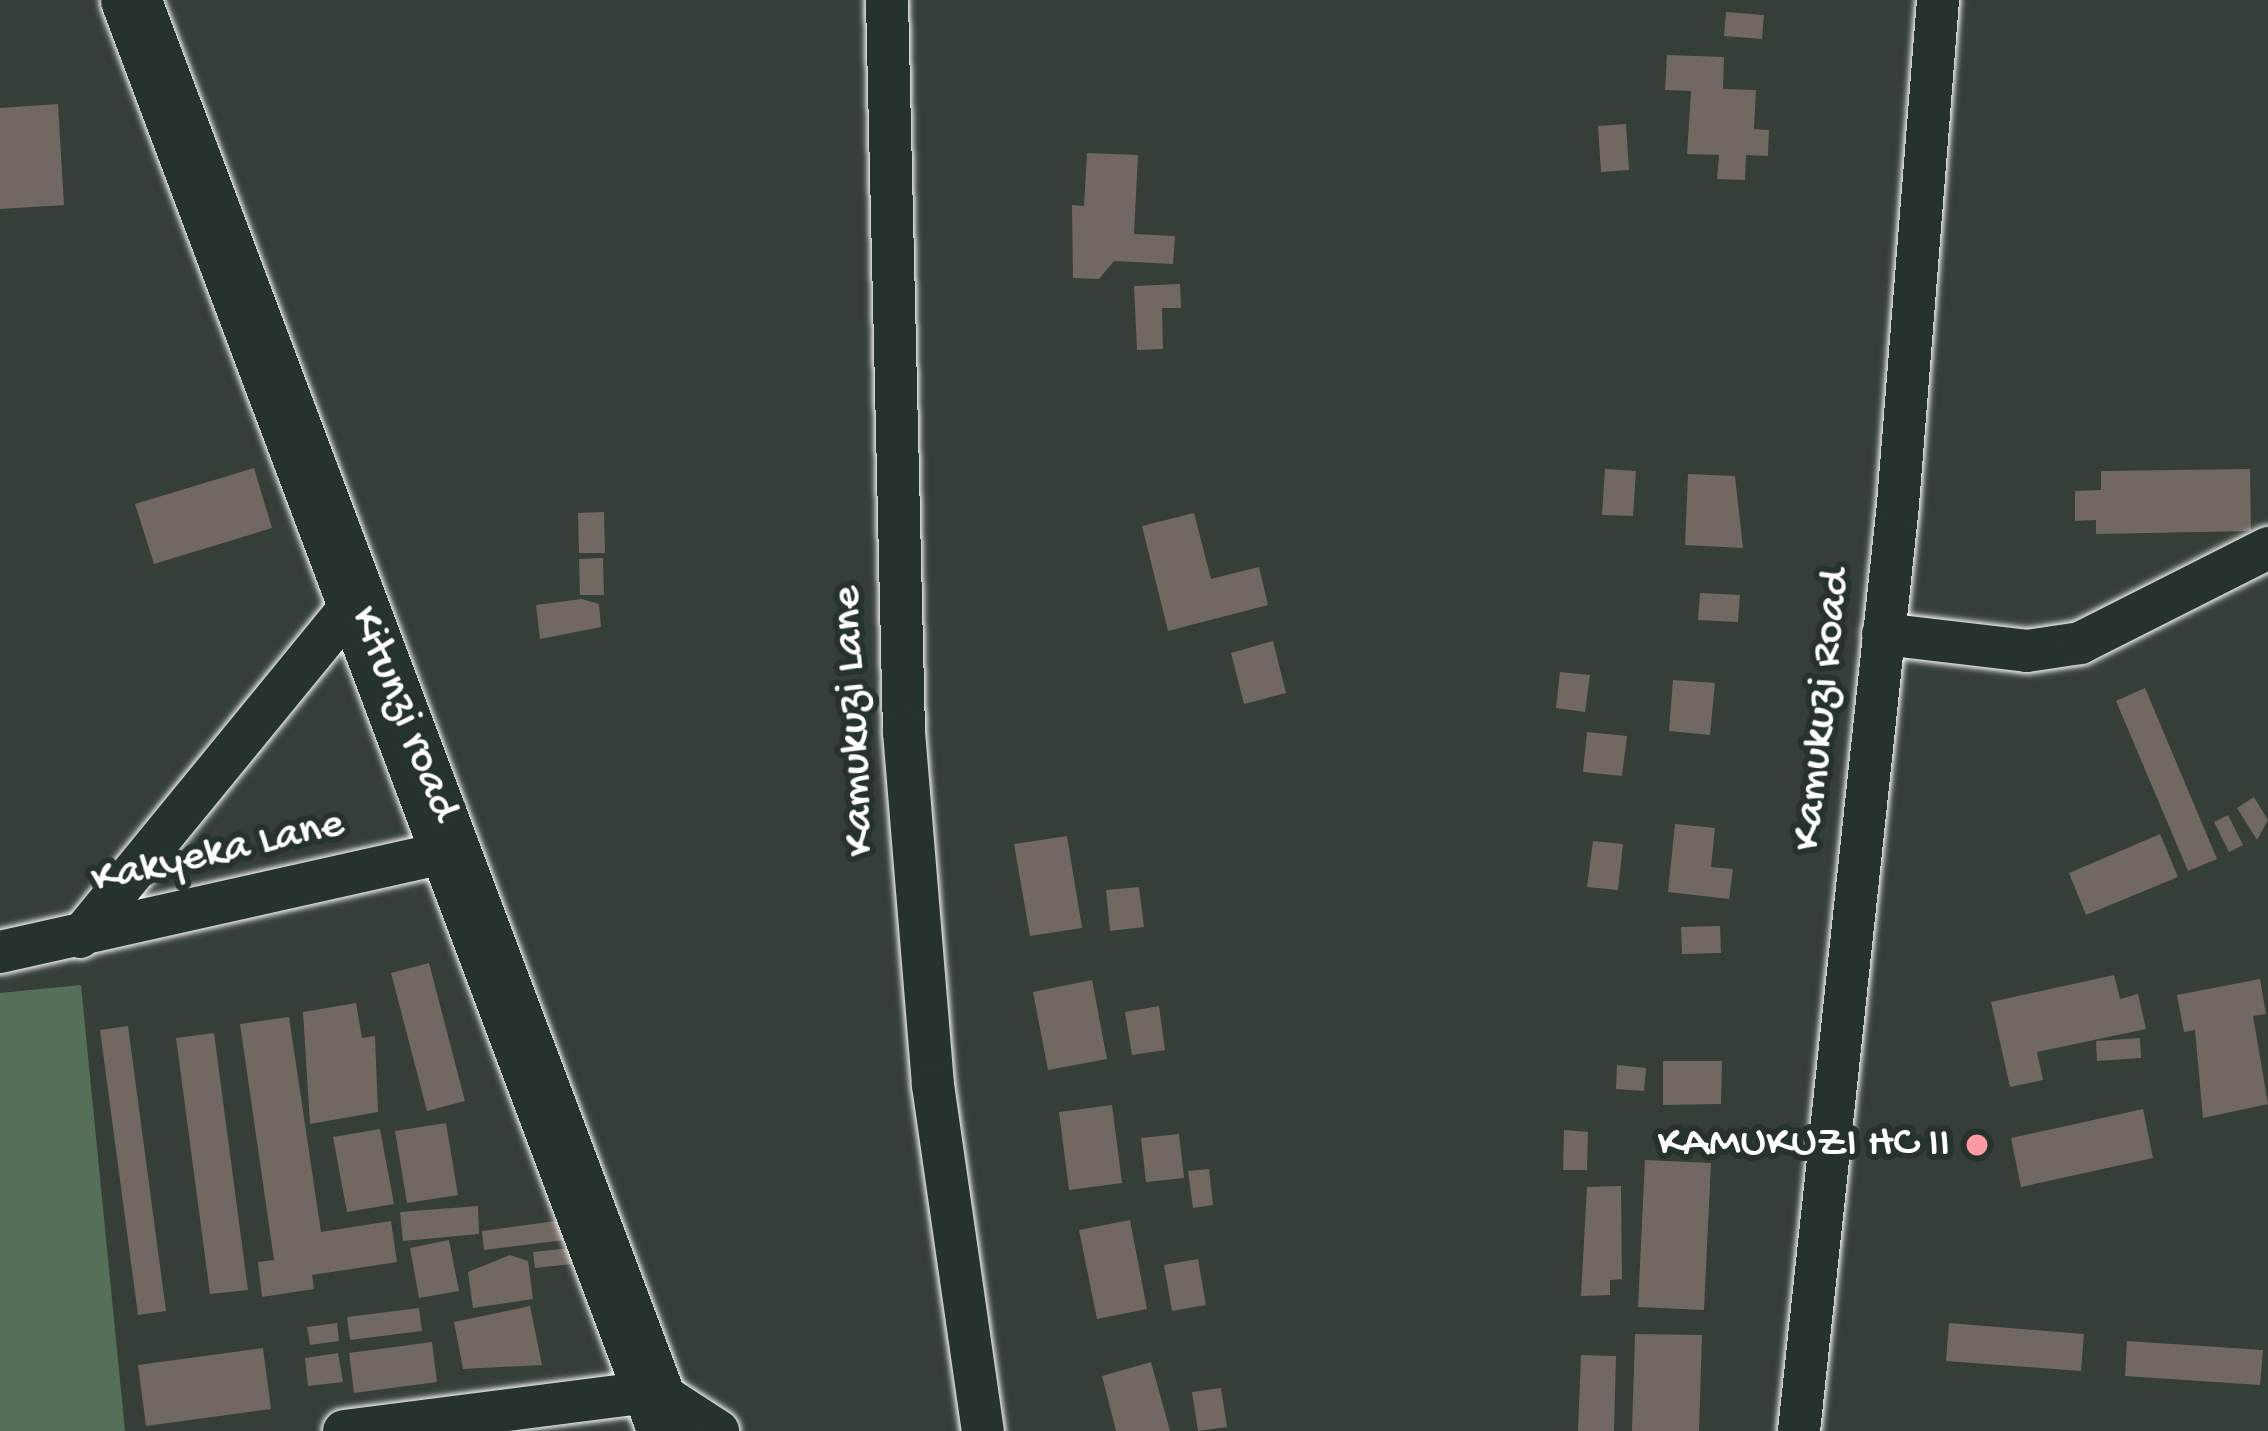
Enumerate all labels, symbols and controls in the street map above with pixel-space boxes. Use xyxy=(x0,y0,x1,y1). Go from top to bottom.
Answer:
street label: Kamukuzi Road xyxy=(1781,567,1865,853)
street label: Kamukuzi Lane xyxy=(821,585,889,857)
street label: Kitunzi road xyxy=(336,599,470,829)
street label: Kakyeka Lane xyxy=(87,798,349,908)
place label: KAMUKUZI HC II xyxy=(1658,1118,1950,1172)
marker: KAMUKUZI HC II xyxy=(1961,1129,1993,1161)

